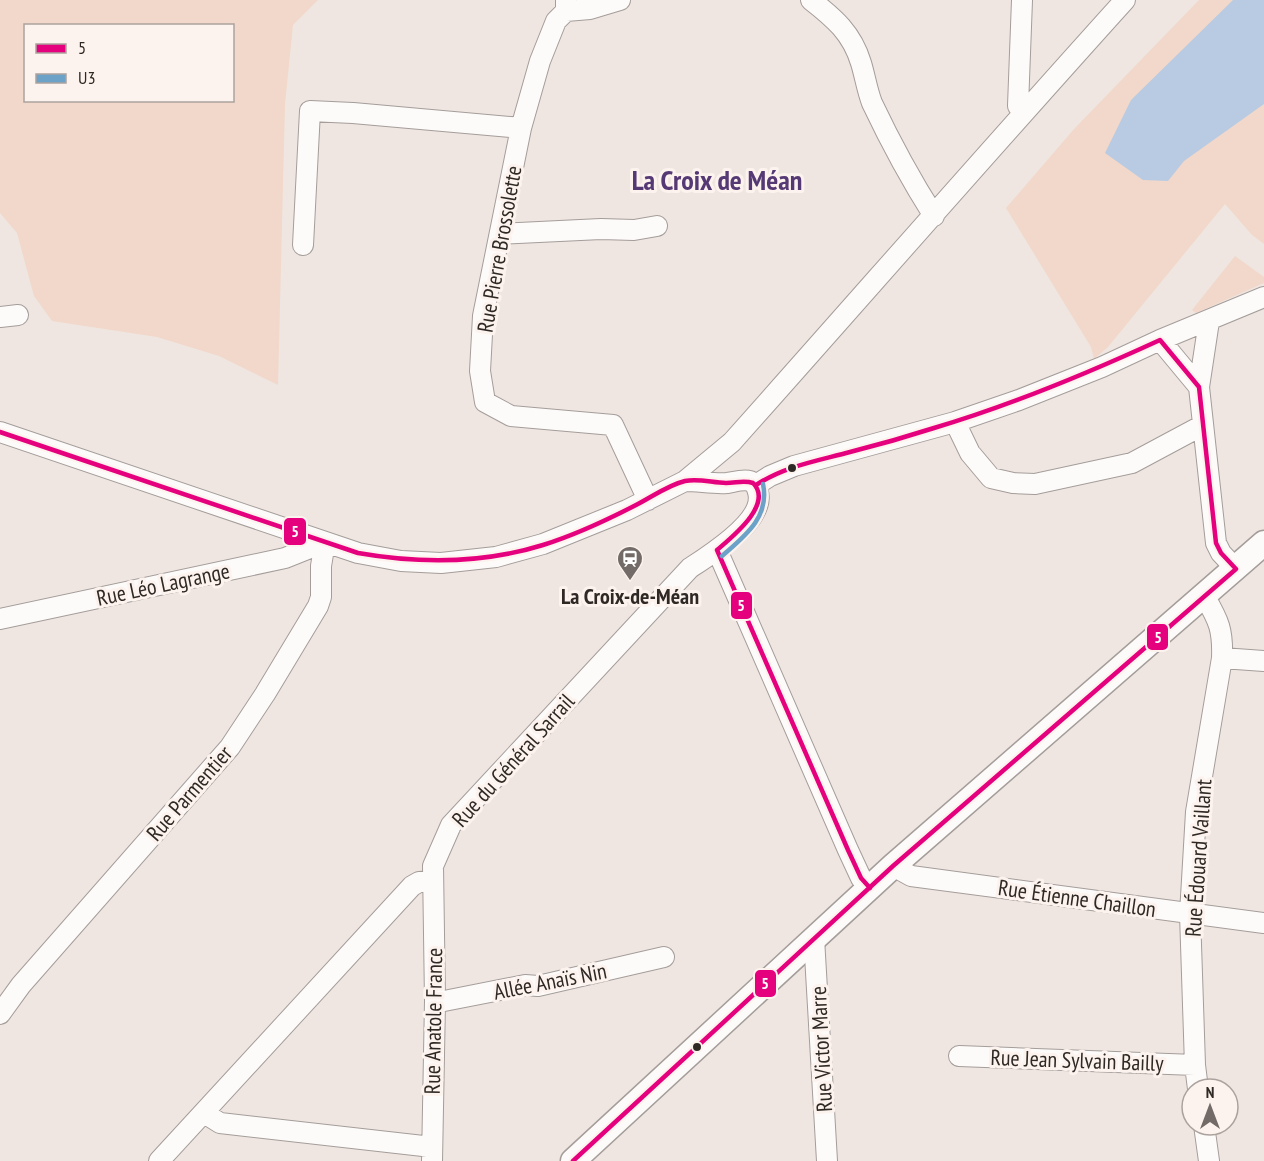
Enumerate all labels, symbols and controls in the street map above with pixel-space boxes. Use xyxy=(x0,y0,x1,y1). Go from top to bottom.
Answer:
legend xyxy=(24,24,234,102)
text: 5 xyxy=(78,36,86,59)
text: U3 xyxy=(78,66,95,89)
district label: La Croix de Méan xyxy=(632,161,802,198)
street label: Rue Pierre Brossolette xyxy=(471,163,527,335)
unlabelled marker xyxy=(786,462,798,474)
line badge: 5 xyxy=(283,517,307,546)
text: 5 xyxy=(291,521,299,541)
station icon: La Croix-de-Méan xyxy=(615,544,645,582)
street label: Rue Léo Lagrange xyxy=(94,556,232,612)
place label: La Croix-de-Méan xyxy=(561,582,699,610)
line badge: 5 xyxy=(730,591,753,620)
text: 5 xyxy=(737,595,745,615)
line badge: 5 xyxy=(1146,623,1169,651)
text: 5 xyxy=(1154,627,1162,647)
street label: Rue du Général Sarrail xyxy=(446,687,581,832)
street label: Rue Parmentier xyxy=(140,740,238,846)
street label: Rue Édouard Vaillant xyxy=(1179,778,1217,938)
street label: Rue Étienne Chaillon xyxy=(996,873,1158,923)
street label: Rue Anatole France xyxy=(418,948,448,1094)
street label: Allée Anaïs Nin xyxy=(491,956,609,1006)
line badge: 5 xyxy=(754,969,777,998)
text: 5 xyxy=(761,973,769,993)
street label: Rue Victor Marre xyxy=(804,985,838,1113)
unlabelled marker xyxy=(691,1041,703,1053)
street label: Rue Jean Sylvain Bailly xyxy=(990,1043,1165,1077)
north arrow xyxy=(1180,1077,1240,1137)
text: N xyxy=(1206,1082,1214,1102)

